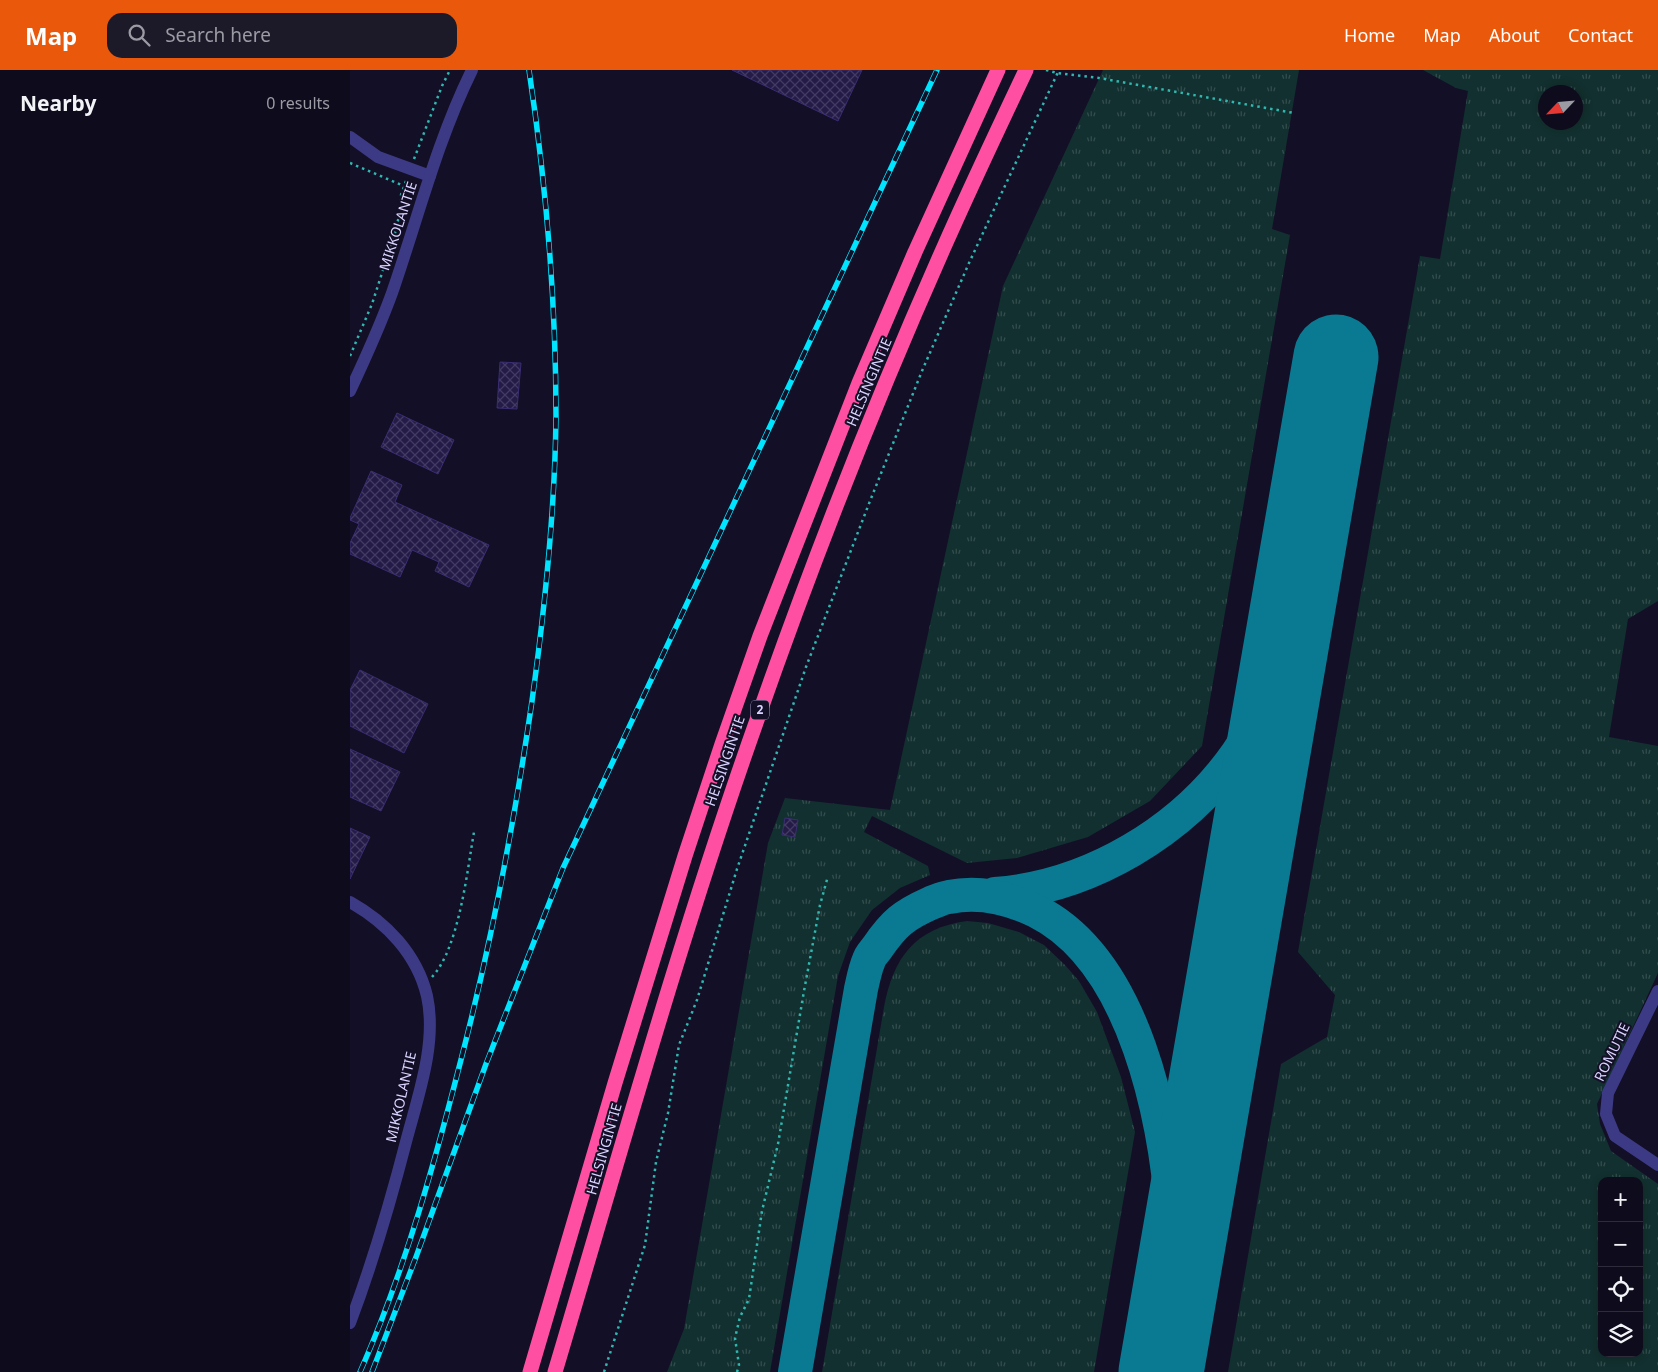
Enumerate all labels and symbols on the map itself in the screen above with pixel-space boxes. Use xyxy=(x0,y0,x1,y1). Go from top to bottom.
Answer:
north arrow xyxy=(1538,85,1583,130)
street label: MIKKOLANTIE xyxy=(374,179,421,273)
street label: HELSINGINTIE xyxy=(841,335,896,429)
road number: 2 xyxy=(751,700,769,720)
street label: HELSINGINTIE xyxy=(700,713,749,809)
street label: ROMUTIE xyxy=(1589,1019,1634,1084)
street label: MIKKOLANTIE xyxy=(381,1050,420,1144)
street label: HELSINGINTIE xyxy=(581,1101,626,1197)

